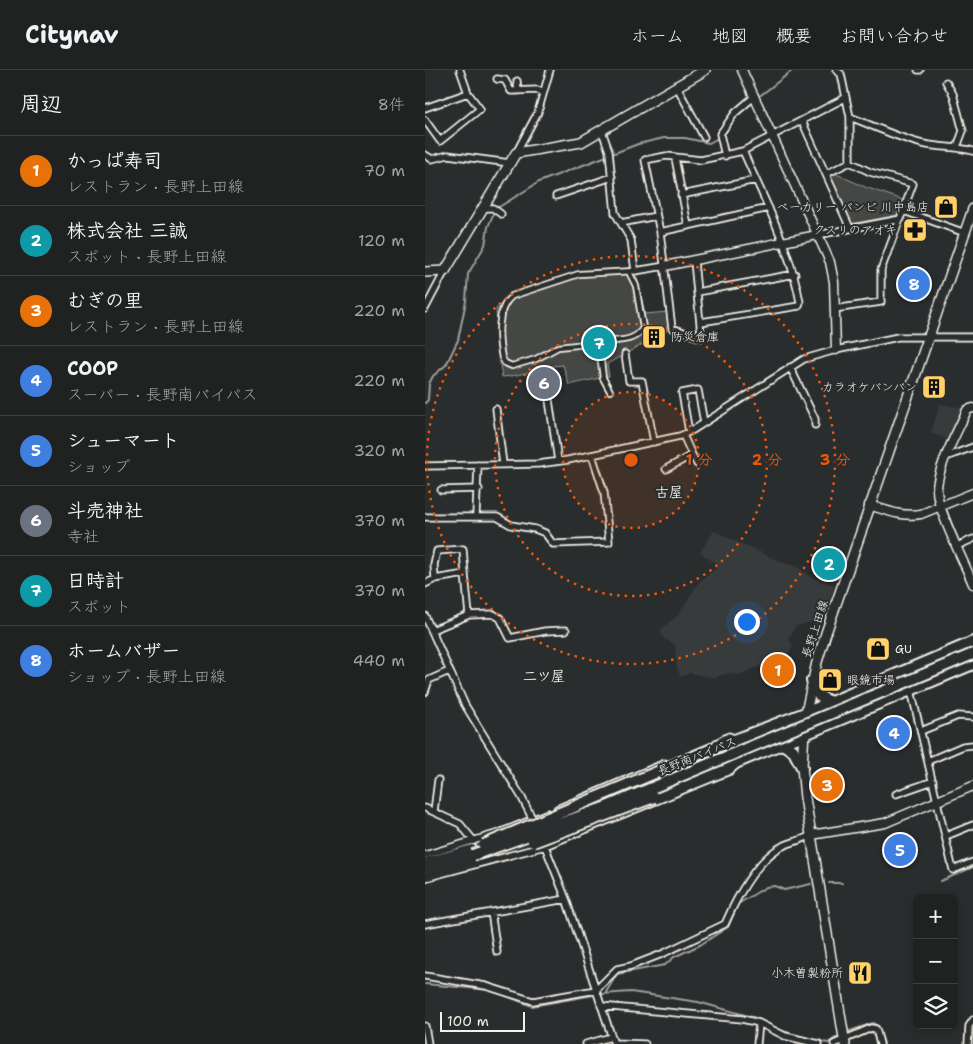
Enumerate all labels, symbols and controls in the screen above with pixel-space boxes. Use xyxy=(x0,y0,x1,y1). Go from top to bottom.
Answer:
text: Citynav xyxy=(25,19,119,51)
text: ホーム xyxy=(631,24,684,48)
text: 地図 xyxy=(712,24,748,48)
text: 概要 xyxy=(776,24,812,48)
text: お問い合わせ xyxy=(840,24,948,48)
text: 周辺 xyxy=(20,90,62,118)
text: 8件 xyxy=(378,94,405,115)
text: かっぱ寿司 xyxy=(67,148,162,173)
text: 1 xyxy=(32,160,40,181)
text: 70 m xyxy=(364,160,405,181)
text: レストラン · 長野上田線 xyxy=(67,176,244,197)
shop icon: ベーカリー パンビ 川中島店 xyxy=(933,194,959,220)
place label: ベーカリー パンビ 川中島店 xyxy=(777,199,929,215)
pharmacy icon: クスリのアオキ xyxy=(902,217,928,243)
text: 株式会社 三誠 xyxy=(67,218,188,243)
place label: クスリのアオキ xyxy=(813,222,897,238)
text: 2 xyxy=(30,230,42,251)
text: 120 m xyxy=(358,230,405,251)
text: スポット · 長野上田線 xyxy=(67,246,226,267)
pin: 8 xyxy=(898,265,930,303)
text: むぎの里 xyxy=(67,288,143,313)
text: 3 xyxy=(30,300,42,321)
text: 220 m xyxy=(353,300,405,321)
text: レストラン · 長野上田線 xyxy=(67,316,244,337)
pin: 7 xyxy=(583,324,615,362)
building icon: 防災倉庫 xyxy=(641,324,667,350)
place label: 防災倉庫 xyxy=(671,329,719,345)
text: COOP xyxy=(67,356,118,381)
pin: 6 xyxy=(528,364,560,402)
text: 4 xyxy=(30,370,42,391)
text: 220 m xyxy=(353,370,405,391)
building icon: カラオケバンバン xyxy=(921,374,947,400)
place label: カラオケバンバン xyxy=(822,379,917,395)
text: スーパー · 長野南バイパス xyxy=(67,384,257,405)
text: シューマート xyxy=(67,428,180,453)
text: 5 xyxy=(31,440,41,461)
text: 320 m xyxy=(354,440,405,461)
text: 1 分 xyxy=(686,450,713,470)
text: 2 分 xyxy=(752,450,782,470)
text: 3 分 xyxy=(820,450,850,470)
centre of rings xyxy=(622,451,640,469)
text: ショップ xyxy=(67,456,130,477)
district label: 古屋 xyxy=(655,483,683,501)
text: 斗売神社 xyxy=(67,498,143,523)
text: 6 xyxy=(30,510,42,531)
text: 370 m xyxy=(354,510,405,531)
text: 寺社 xyxy=(67,526,99,547)
pin: 2 xyxy=(813,545,845,583)
text: 日時計 xyxy=(67,568,124,593)
text: 7 xyxy=(30,580,42,601)
text: 370 m xyxy=(354,580,405,601)
text: スポット xyxy=(67,596,131,617)
street label: 長野上田線 xyxy=(798,598,832,660)
your location xyxy=(734,609,760,635)
shop icon: GU xyxy=(865,636,891,662)
text: ホームバザー xyxy=(67,638,180,663)
place label: GU xyxy=(895,641,912,657)
text: 8 xyxy=(30,650,42,671)
text: 440 m xyxy=(353,650,405,671)
pin: 1 xyxy=(762,651,794,689)
text: ショップ · 長野上田線 xyxy=(67,666,226,687)
district label: 二ツ屋 xyxy=(523,667,565,685)
shop icon: 眼鏡市場 xyxy=(817,667,843,693)
place label: 眼鏡市場 xyxy=(847,672,895,688)
pin: 4 xyxy=(878,714,910,752)
street label: 長野南バイパス xyxy=(655,733,739,779)
pin: 3 xyxy=(811,766,843,804)
pin: 5 xyxy=(884,831,916,869)
map controls xyxy=(913,894,958,1029)
button: + xyxy=(913,894,958,939)
button: − xyxy=(913,939,958,984)
restaurant icon: 小木曽製粉所 xyxy=(847,960,873,986)
place label: 小木曽製粉所 xyxy=(771,965,843,981)
button: layers xyxy=(913,984,958,1029)
scale bar xyxy=(440,1009,525,1032)
text: 100 m xyxy=(447,1012,489,1030)

